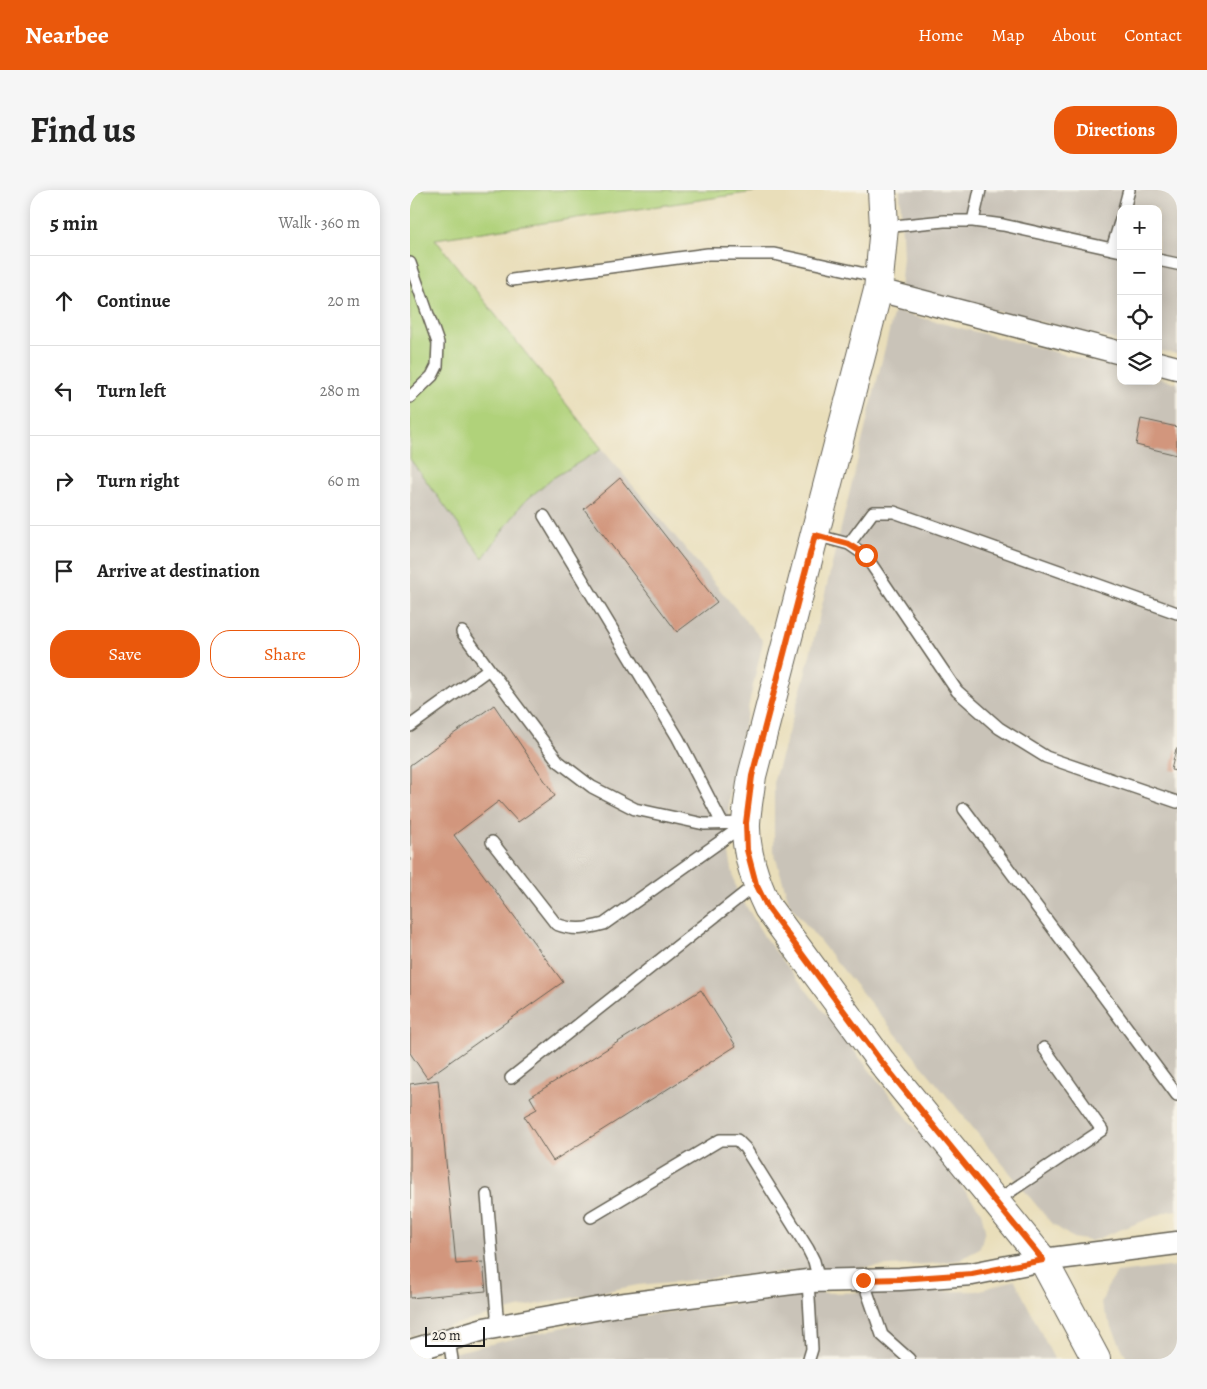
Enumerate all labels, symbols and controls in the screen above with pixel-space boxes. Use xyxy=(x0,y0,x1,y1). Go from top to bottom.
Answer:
text: Nearbee xyxy=(25,19,109,51)
text: Home xyxy=(918,23,963,47)
text: Map xyxy=(991,23,1024,47)
text: About xyxy=(1052,23,1096,47)
text: Contact xyxy=(1124,23,1182,47)
text: Find us xyxy=(30,106,136,154)
button: Directions xyxy=(1054,106,1177,154)
map controls xyxy=(1117,205,1162,385)
button: + xyxy=(1117,205,1162,250)
text: 5 min xyxy=(50,209,98,237)
text: Walk · 360 m xyxy=(278,212,360,234)
button: − xyxy=(1117,250,1162,295)
icon: ahead xyxy=(50,287,78,315)
text: Continue xyxy=(97,288,171,314)
text: 20 m xyxy=(327,290,360,312)
button: locate xyxy=(1117,295,1162,340)
button: layers xyxy=(1117,340,1162,385)
icon: left xyxy=(50,377,78,405)
text: Turn left xyxy=(97,378,166,404)
text: 280 m xyxy=(320,380,360,402)
icon: right xyxy=(50,467,78,495)
text: Turn right xyxy=(97,468,179,494)
text: 60 m xyxy=(328,470,360,492)
route start xyxy=(855,544,878,567)
icon: arrive xyxy=(50,557,78,585)
text: Arrive at destination xyxy=(97,558,260,584)
button: Save xyxy=(50,630,200,678)
button: Share xyxy=(210,630,360,678)
route end xyxy=(852,1269,875,1292)
scale bar xyxy=(425,1324,485,1347)
text: 20 m xyxy=(432,1326,461,1345)

